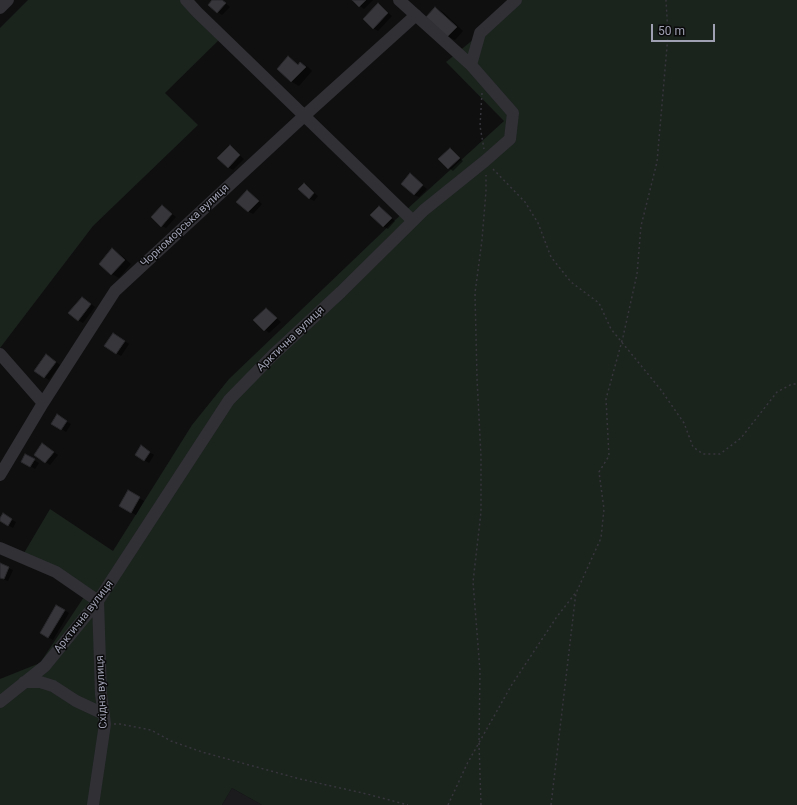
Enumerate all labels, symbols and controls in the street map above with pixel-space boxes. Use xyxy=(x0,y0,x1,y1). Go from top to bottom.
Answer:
scale bar xyxy=(653,16,717,42)
text: 50 m xyxy=(658,24,685,38)
street label: Чорноморська вулиця xyxy=(138,182,232,270)
street label: Арктична вулиця xyxy=(255,304,327,374)
street label: Арктична вулиця xyxy=(52,578,116,656)
street label: Східна вулиця xyxy=(93,655,111,729)

